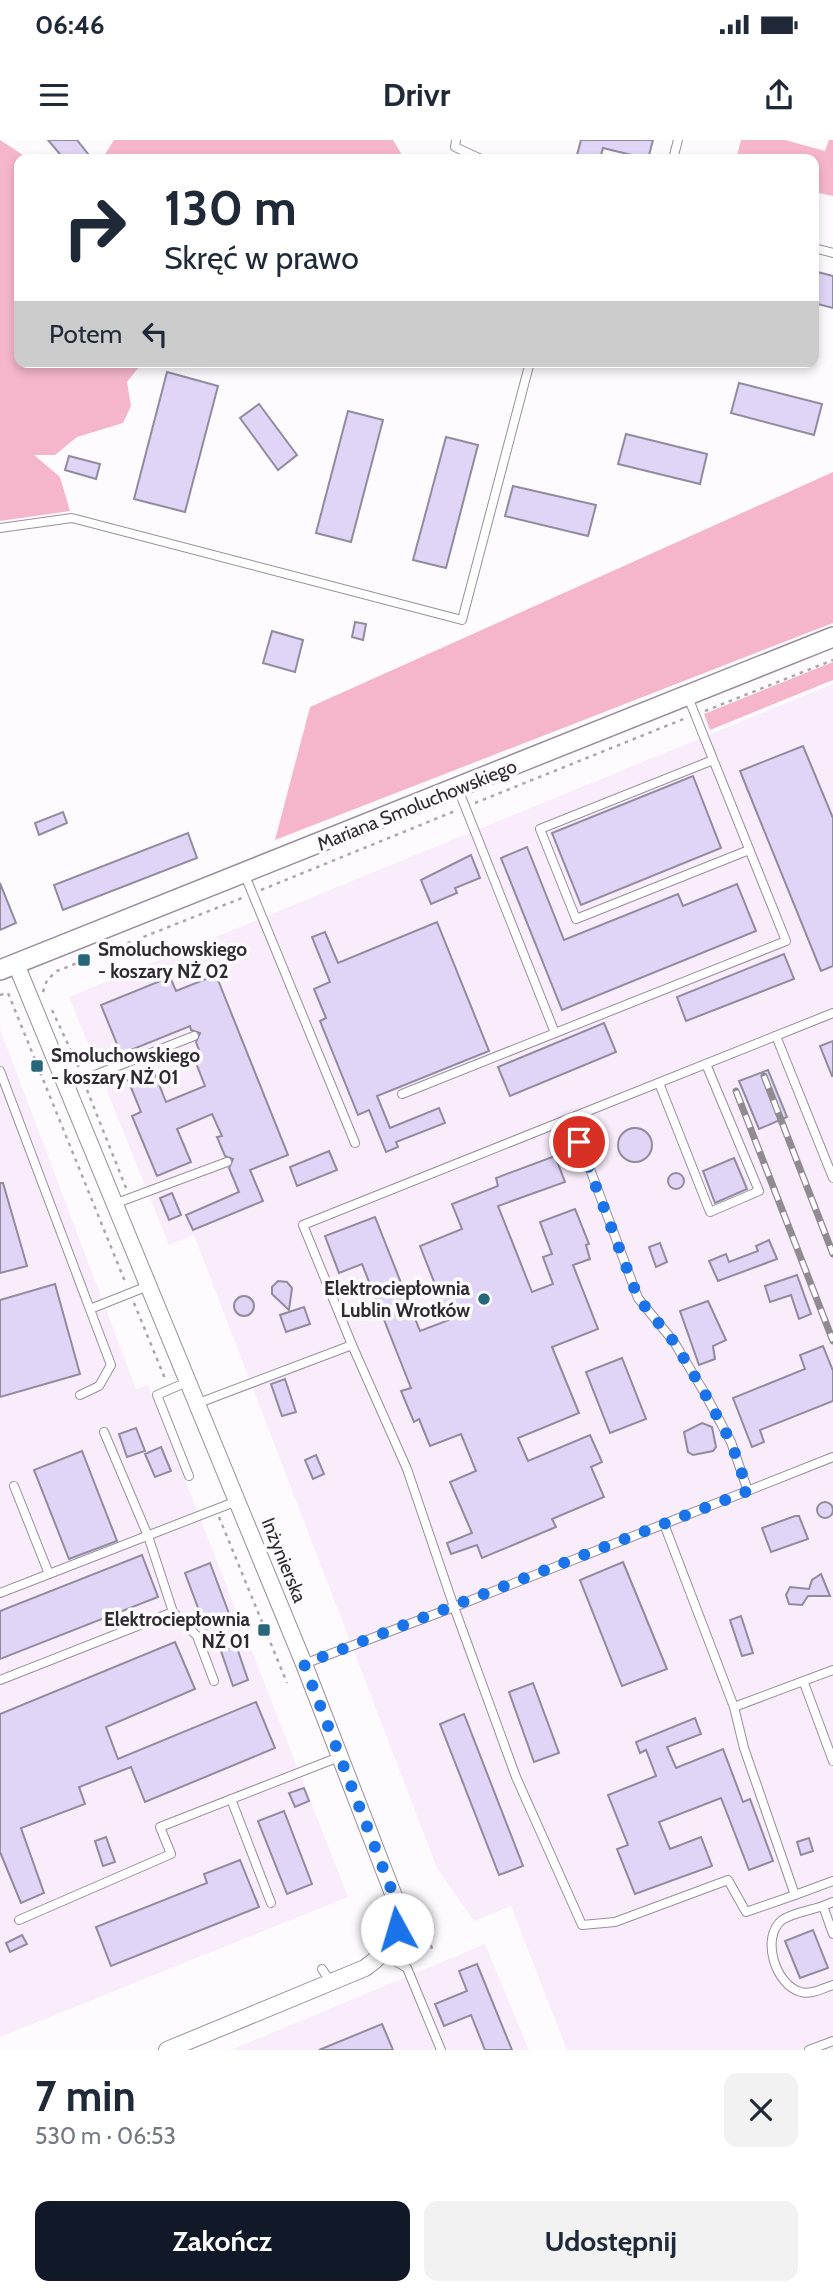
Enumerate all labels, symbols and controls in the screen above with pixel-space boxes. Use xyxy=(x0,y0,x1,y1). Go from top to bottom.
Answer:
text: 06:46 xyxy=(35,9,105,41)
text: Drivr xyxy=(383,75,450,114)
icon: menu xyxy=(35,76,73,114)
icon: share xyxy=(760,76,798,114)
text: 130 m xyxy=(164,178,297,237)
icon: right xyxy=(49,182,140,273)
text: Skręć w prawo xyxy=(164,238,359,277)
icon: left xyxy=(136,315,174,353)
text: Potem xyxy=(49,318,122,350)
street label: Mariana Smoluchowskiego xyxy=(314,754,520,856)
place label: Smoluchowskiego - koszary NŻ 02 xyxy=(98,938,247,983)
marker: Smoluchowskiego - koszary NŻ 02 xyxy=(76,952,92,968)
place label: Smoluchowskiego - koszary NŻ 01 xyxy=(51,1044,200,1089)
marker: Smoluchowskiego - koszary NŻ 01 xyxy=(29,1058,45,1074)
pin xyxy=(549,1112,609,1172)
icon: arrive xyxy=(560,1123,598,1161)
place label: Elektrociepłownia Lublin Wrotków xyxy=(324,1277,471,1322)
marker: Elektrociepłownia Lublin Wrotków xyxy=(476,1291,492,1307)
street label: Inżynierska xyxy=(257,1514,311,1606)
place label: Elektrociepłownia NŻ 01 xyxy=(104,1608,251,1653)
marker: Elektrociepłownia NŻ 01 xyxy=(256,1622,272,1638)
position arrow xyxy=(360,1892,434,1966)
text: 7 min xyxy=(35,2070,136,2122)
button: close xyxy=(724,2073,798,2147)
text: 530 m · 06:53 xyxy=(35,2122,176,2150)
button: Zakończ xyxy=(35,2201,410,2281)
button: Udostępnij xyxy=(424,2201,798,2281)

